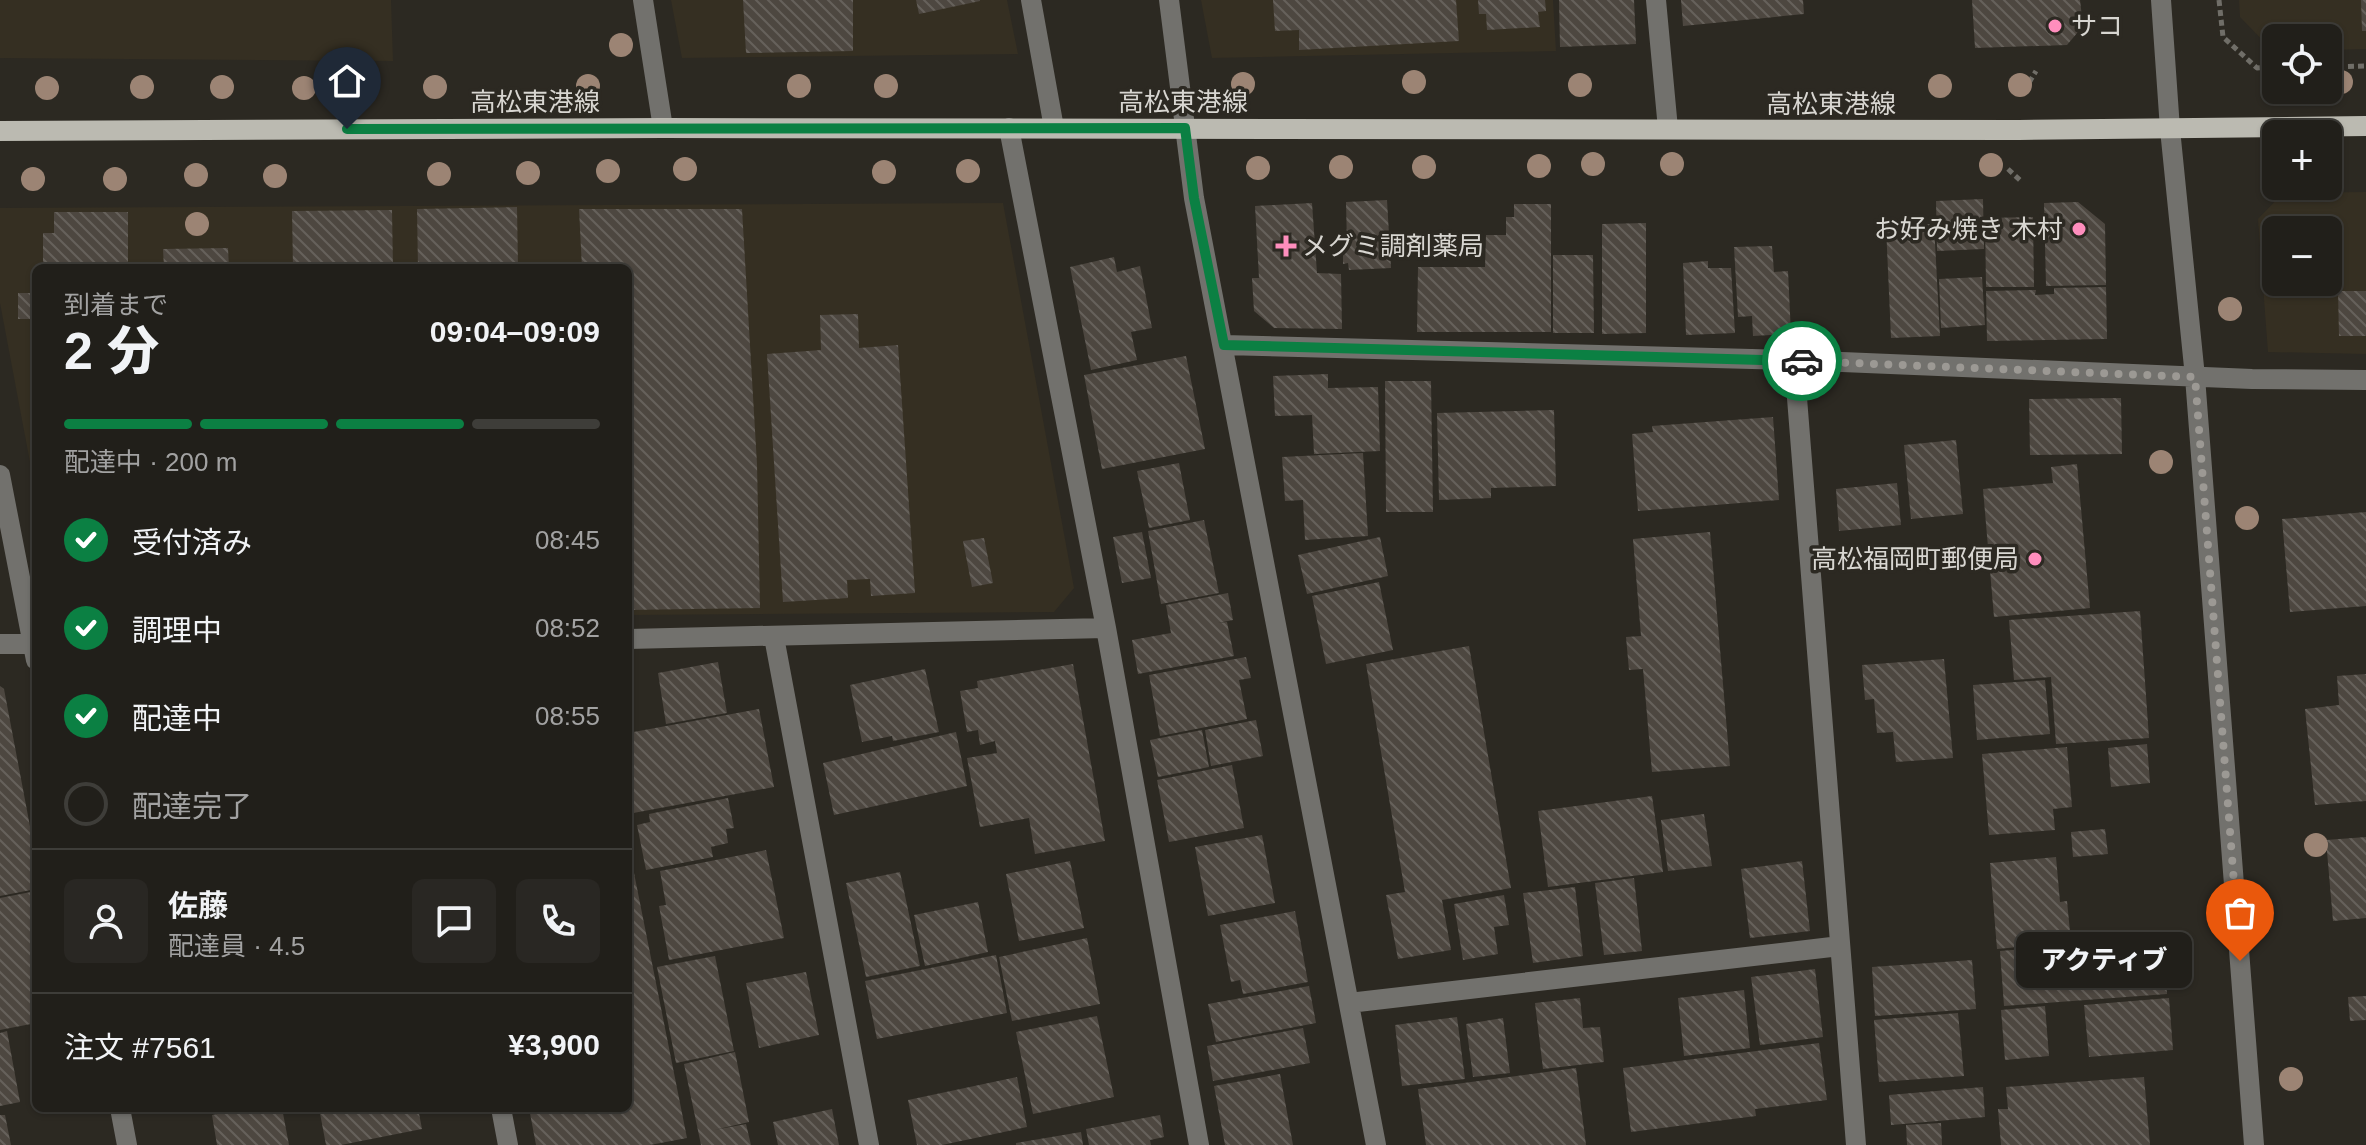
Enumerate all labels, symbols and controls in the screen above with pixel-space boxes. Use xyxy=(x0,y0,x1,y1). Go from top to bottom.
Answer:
place label: サコ xyxy=(2071,11,2123,41)
marker: サコ xyxy=(2046,17,2064,35)
map controls xyxy=(2262,24,2342,296)
button: locate xyxy=(2262,24,2342,104)
pin xyxy=(313,47,381,129)
icon: home xyxy=(325,59,369,103)
street label: 高松東港線 xyxy=(470,87,600,117)
street label: 高松東港線 xyxy=(1118,87,1248,117)
street label: 高松東港線 xyxy=(1766,89,1896,119)
button: + xyxy=(2262,120,2342,200)
place label: お好み焼き 木村 xyxy=(1874,214,2063,244)
button: − xyxy=(2262,216,2342,296)
marker: お好み焼き 木村 xyxy=(2070,220,2088,238)
place label: メグミ調剤薬局 xyxy=(1302,231,1484,261)
marker: メグミ調剤薬局 xyxy=(1277,237,1295,255)
text: 到着まで xyxy=(64,290,168,320)
text: 09:04–09:09 xyxy=(430,315,600,348)
courier xyxy=(1762,321,1842,401)
text: 2 分 xyxy=(64,322,159,380)
icon: car xyxy=(1780,339,1824,383)
text: 配達中 · 200 m xyxy=(64,447,237,477)
icon: check xyxy=(64,518,108,562)
text: 08:45 xyxy=(535,525,600,555)
text: 受付済み xyxy=(132,526,252,559)
place label: 高松福岡町郵便局 xyxy=(1811,544,2019,574)
marker: 高松福岡町郵便局 xyxy=(2026,550,2044,568)
icon: check xyxy=(64,606,108,650)
text: 08:52 xyxy=(535,613,600,643)
text: 調理中 xyxy=(132,614,222,647)
icon: check xyxy=(64,694,108,738)
text: 08:55 xyxy=(535,701,600,731)
text: 配達中 xyxy=(132,702,222,735)
text: 配達完了 xyxy=(132,790,252,823)
button: person xyxy=(64,879,148,963)
button: chat xyxy=(412,879,496,963)
button: phone xyxy=(516,879,600,963)
pin xyxy=(2206,879,2274,961)
text: 佐藤 xyxy=(168,889,228,922)
icon: bag xyxy=(2218,891,2262,935)
text: 配達員 · 4.5 xyxy=(168,931,305,961)
callout: アクティブ xyxy=(2016,933,2192,989)
text: アクティブ xyxy=(2040,945,2168,975)
text: ¥3,900 xyxy=(508,1028,600,1061)
text: 注文 #7561 xyxy=(64,1031,216,1064)

